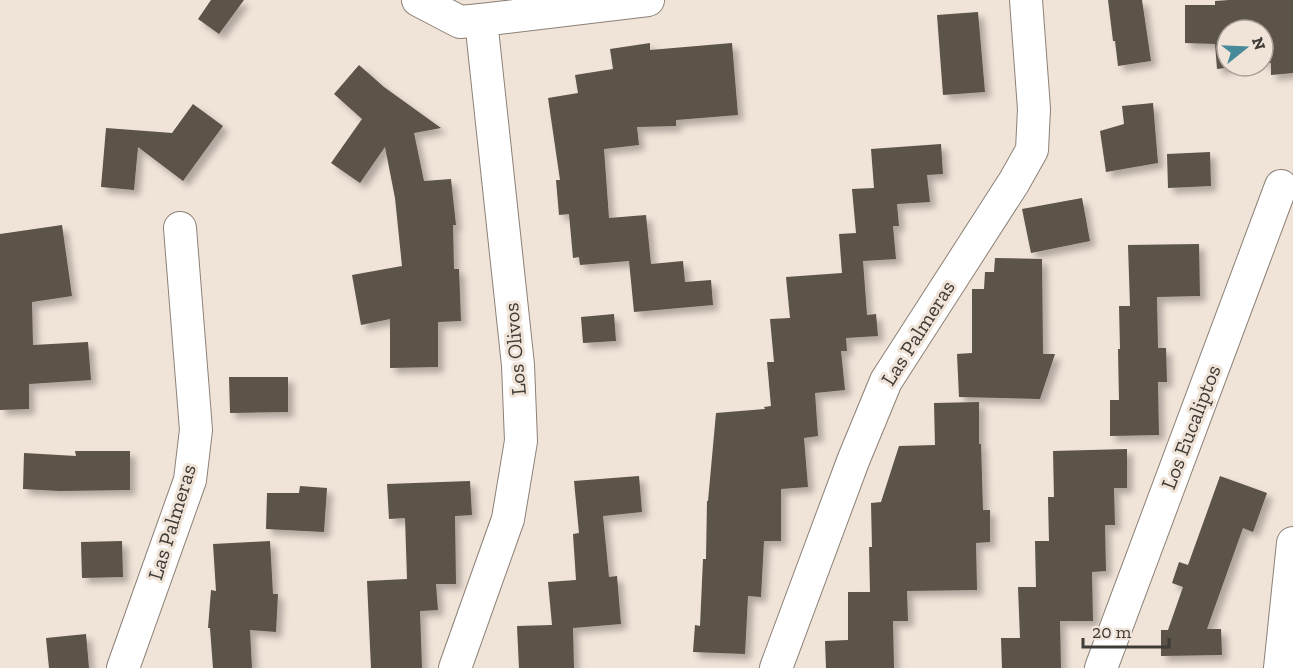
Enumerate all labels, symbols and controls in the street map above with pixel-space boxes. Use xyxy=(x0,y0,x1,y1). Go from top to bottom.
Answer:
north arrow xyxy=(1215,18,1275,78)
text: N xyxy=(1248,35,1270,52)
street label: Las Palmeras xyxy=(875,275,960,390)
street label: Los Olivos xyxy=(498,302,531,396)
street label: Los Eucaliptos xyxy=(1155,361,1226,492)
street label: Las Palmeras xyxy=(142,461,201,583)
scale bar xyxy=(1083,611,1168,649)
text: 20 m xyxy=(1092,621,1132,643)

